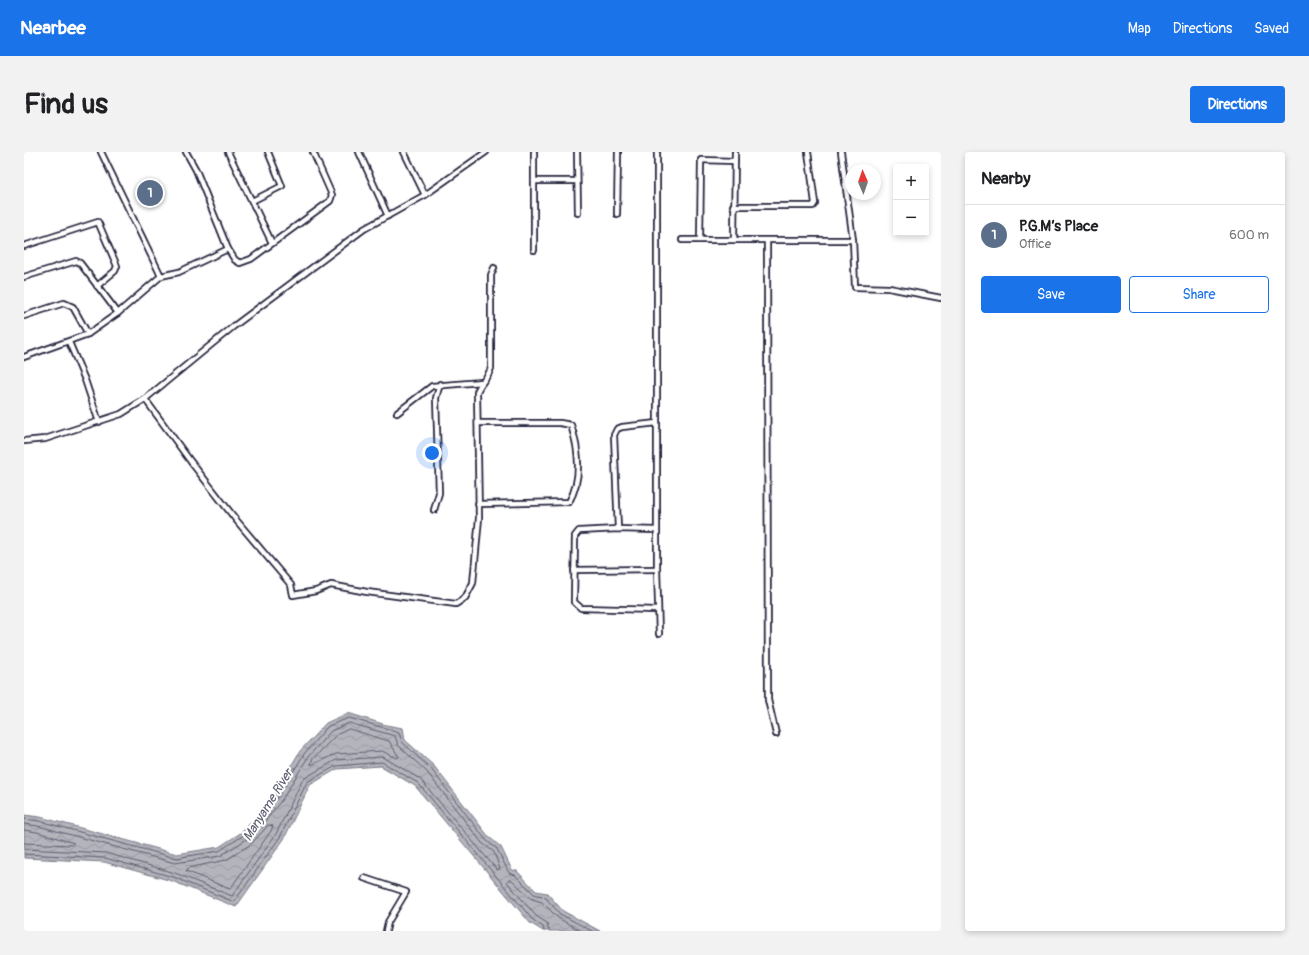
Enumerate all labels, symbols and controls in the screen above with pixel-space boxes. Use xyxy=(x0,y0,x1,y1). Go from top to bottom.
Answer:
text: Nearbee xyxy=(20,16,86,40)
text: Map xyxy=(1128,20,1151,37)
text: Directions xyxy=(1173,20,1232,37)
text: Saved xyxy=(1254,20,1289,37)
button: Directions xyxy=(1190,86,1285,123)
text: Find us xyxy=(24,87,108,122)
north arrow xyxy=(845,164,881,200)
map controls xyxy=(893,164,929,236)
button: + xyxy=(893,164,929,200)
text: Nearby xyxy=(981,168,1030,189)
pin: 1 xyxy=(137,178,163,208)
button: − xyxy=(893,200,929,236)
text: P.G.M’s Place xyxy=(1019,217,1098,236)
text: 1 xyxy=(991,227,997,243)
text: 600 m xyxy=(1229,227,1269,243)
text: Office xyxy=(1019,236,1051,252)
button: Save xyxy=(981,276,1121,313)
button: Share xyxy=(1129,276,1269,313)
your location xyxy=(422,443,442,463)
water label: Manyame River xyxy=(240,764,298,844)

